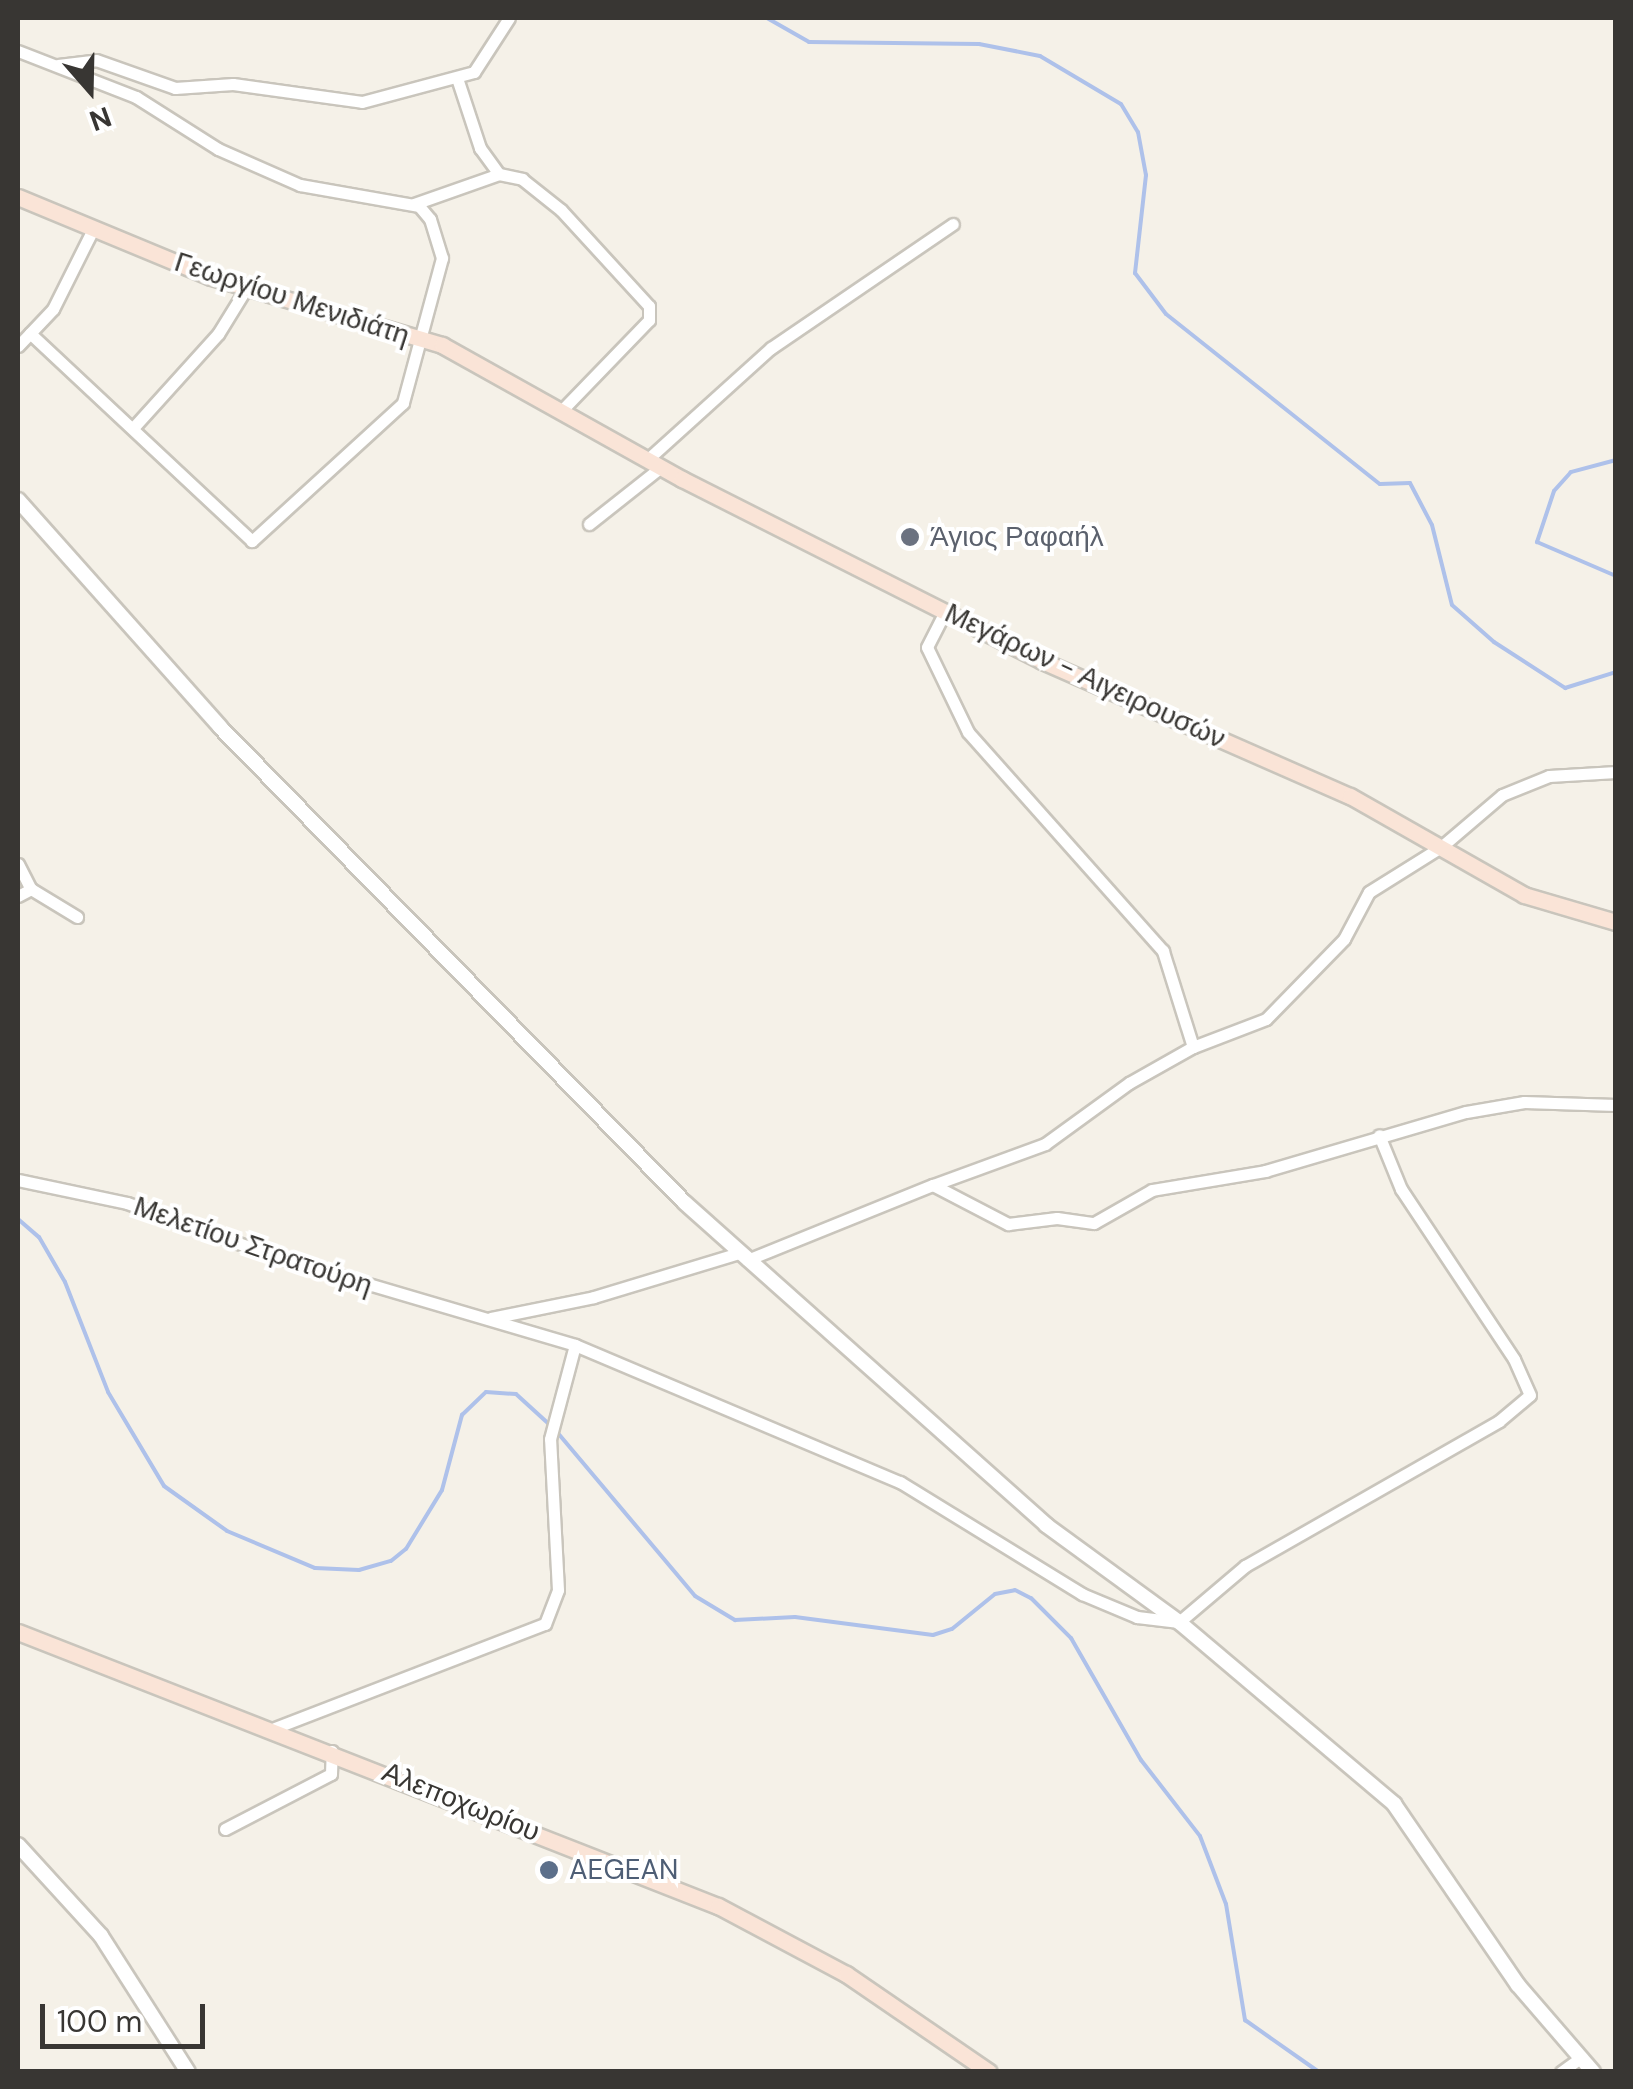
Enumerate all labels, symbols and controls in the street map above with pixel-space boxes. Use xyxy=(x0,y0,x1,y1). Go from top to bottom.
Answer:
north arrow xyxy=(40,40,140,140)
text: N xyxy=(85,98,116,140)
street label: Γεωργίου Μενιδιάτη xyxy=(170,245,414,353)
place label: Άγιος Ραφαήλ xyxy=(930,520,1104,554)
marker: Άγιος Ραφαήλ xyxy=(899,526,921,548)
street label: Μεγάρων - Αιγειρουσών xyxy=(940,596,1230,756)
street label: Μελετίου Στρατούρη xyxy=(129,1189,377,1303)
street label: Αλεποχωρίου xyxy=(377,1755,545,1849)
place label: AEGEAN xyxy=(569,1853,678,1887)
marker: AEGEAN xyxy=(538,1859,560,1881)
scale bar xyxy=(45,1984,210,2046)
text: 100 m xyxy=(57,2002,142,2041)

